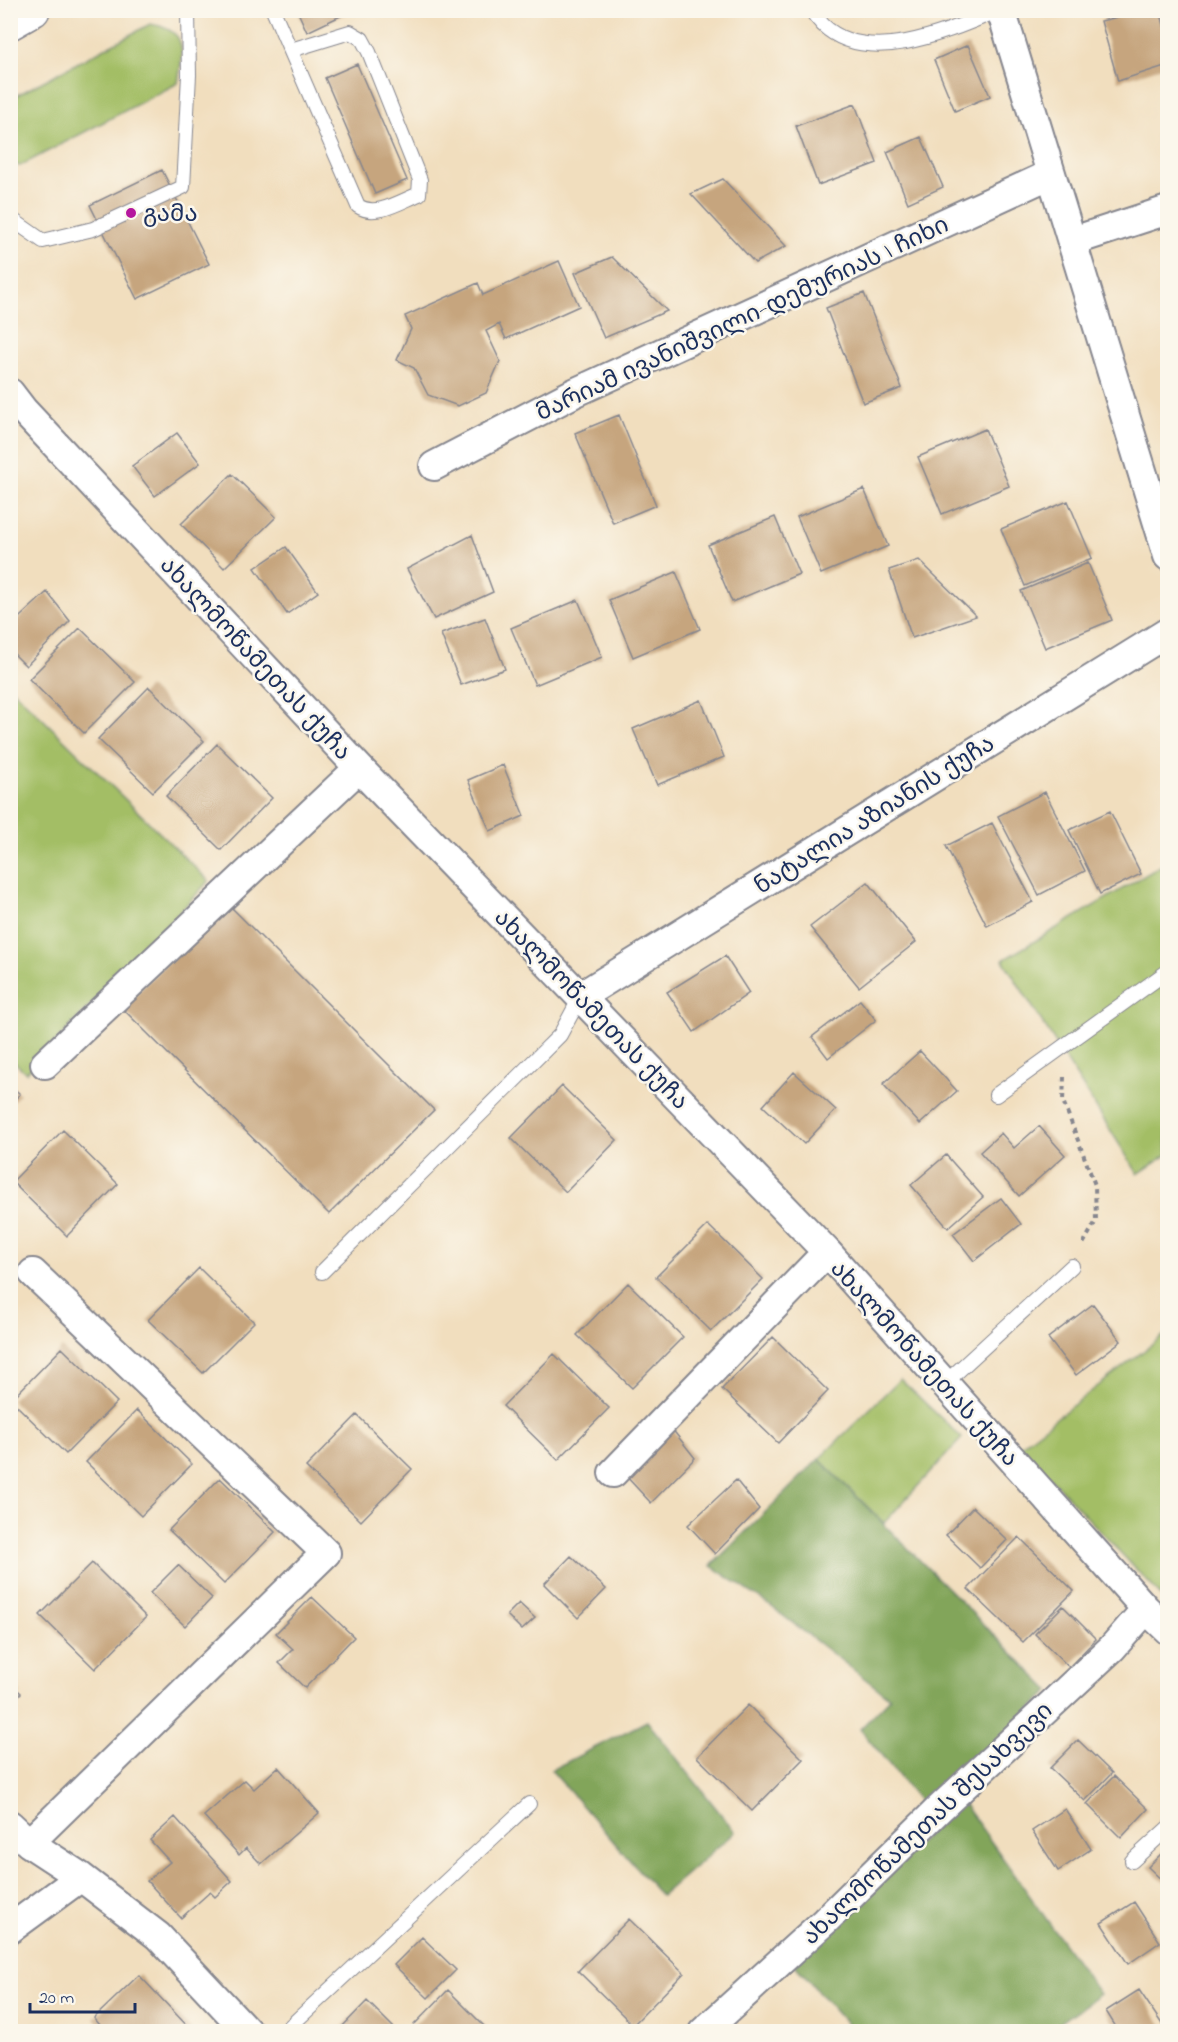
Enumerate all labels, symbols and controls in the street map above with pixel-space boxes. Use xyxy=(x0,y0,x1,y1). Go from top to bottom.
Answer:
place label: გამა xyxy=(143,198,198,233)
marker: გამა xyxy=(124,206,138,220)
street label: მარიამ ივანიშვილი-დემურიას I ჩიხი xyxy=(531,209,955,432)
street label: ახალმოწამეთას ქუჩა xyxy=(150,550,358,769)
street label: ნატალია აზიანის ქუჩა xyxy=(748,728,1002,905)
street label: ახალმოწამეთას ქუჩა xyxy=(485,902,696,1119)
street label: ახალმოწამეთას ქუჩა xyxy=(821,1254,1026,1476)
street label: ახალმოწამეთას შესახვევი xyxy=(795,1695,1062,1954)
scale bar xyxy=(30,1976,135,2014)
text: 20 m xyxy=(39,1986,74,2012)

